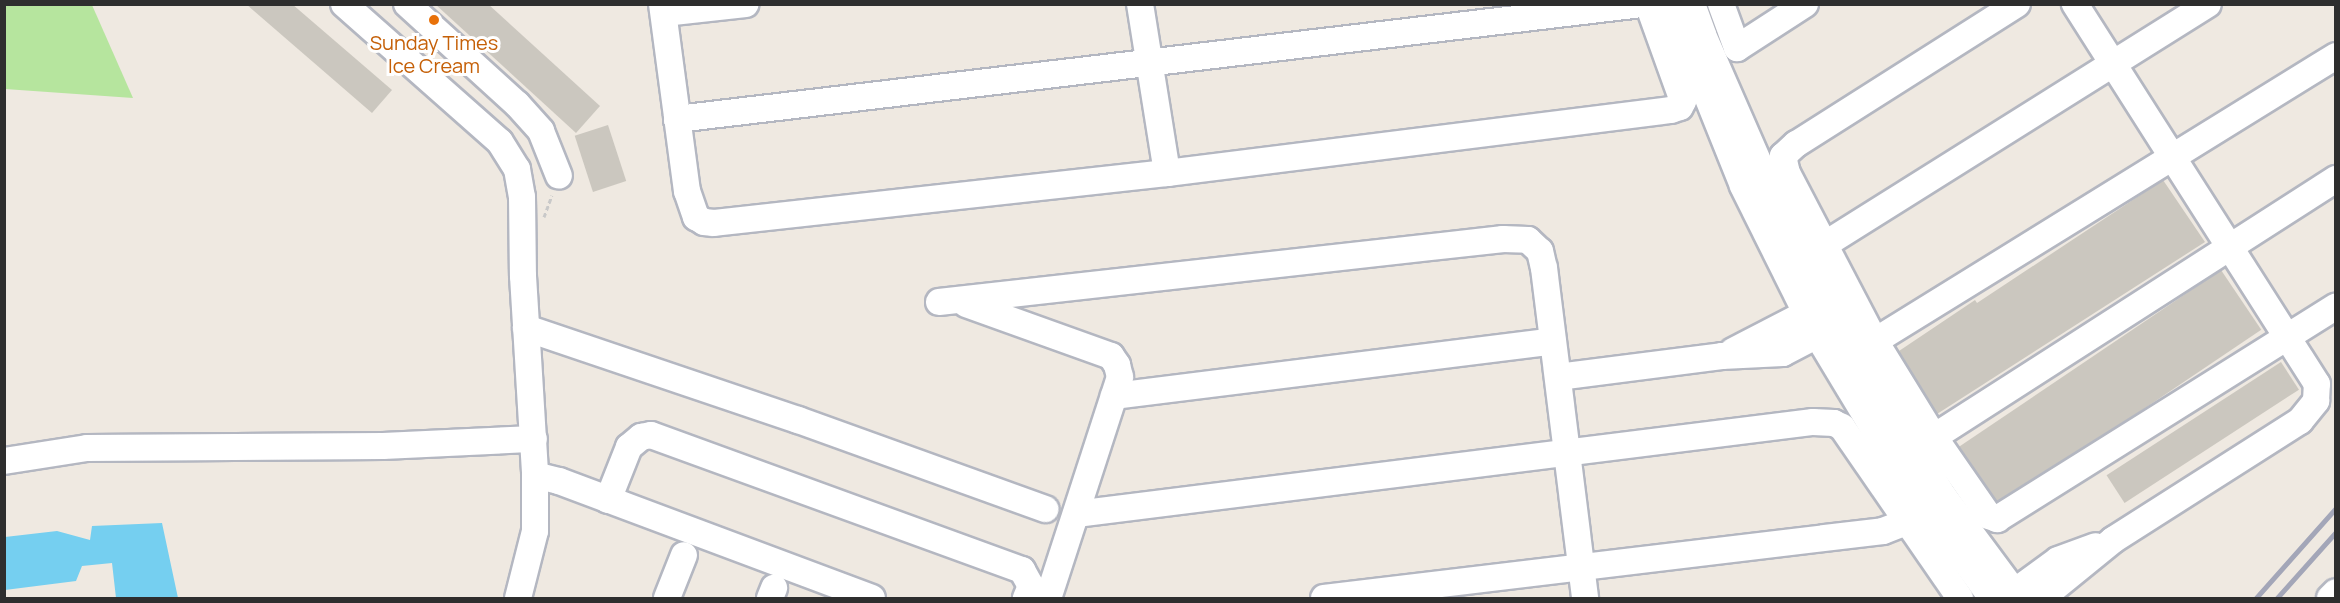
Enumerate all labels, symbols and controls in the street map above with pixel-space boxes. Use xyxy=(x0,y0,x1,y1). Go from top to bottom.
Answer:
marker: Sunday Times Ice Cream xyxy=(427,13,441,27)
place label: Sunday Times Ice Cream xyxy=(370,30,498,77)

